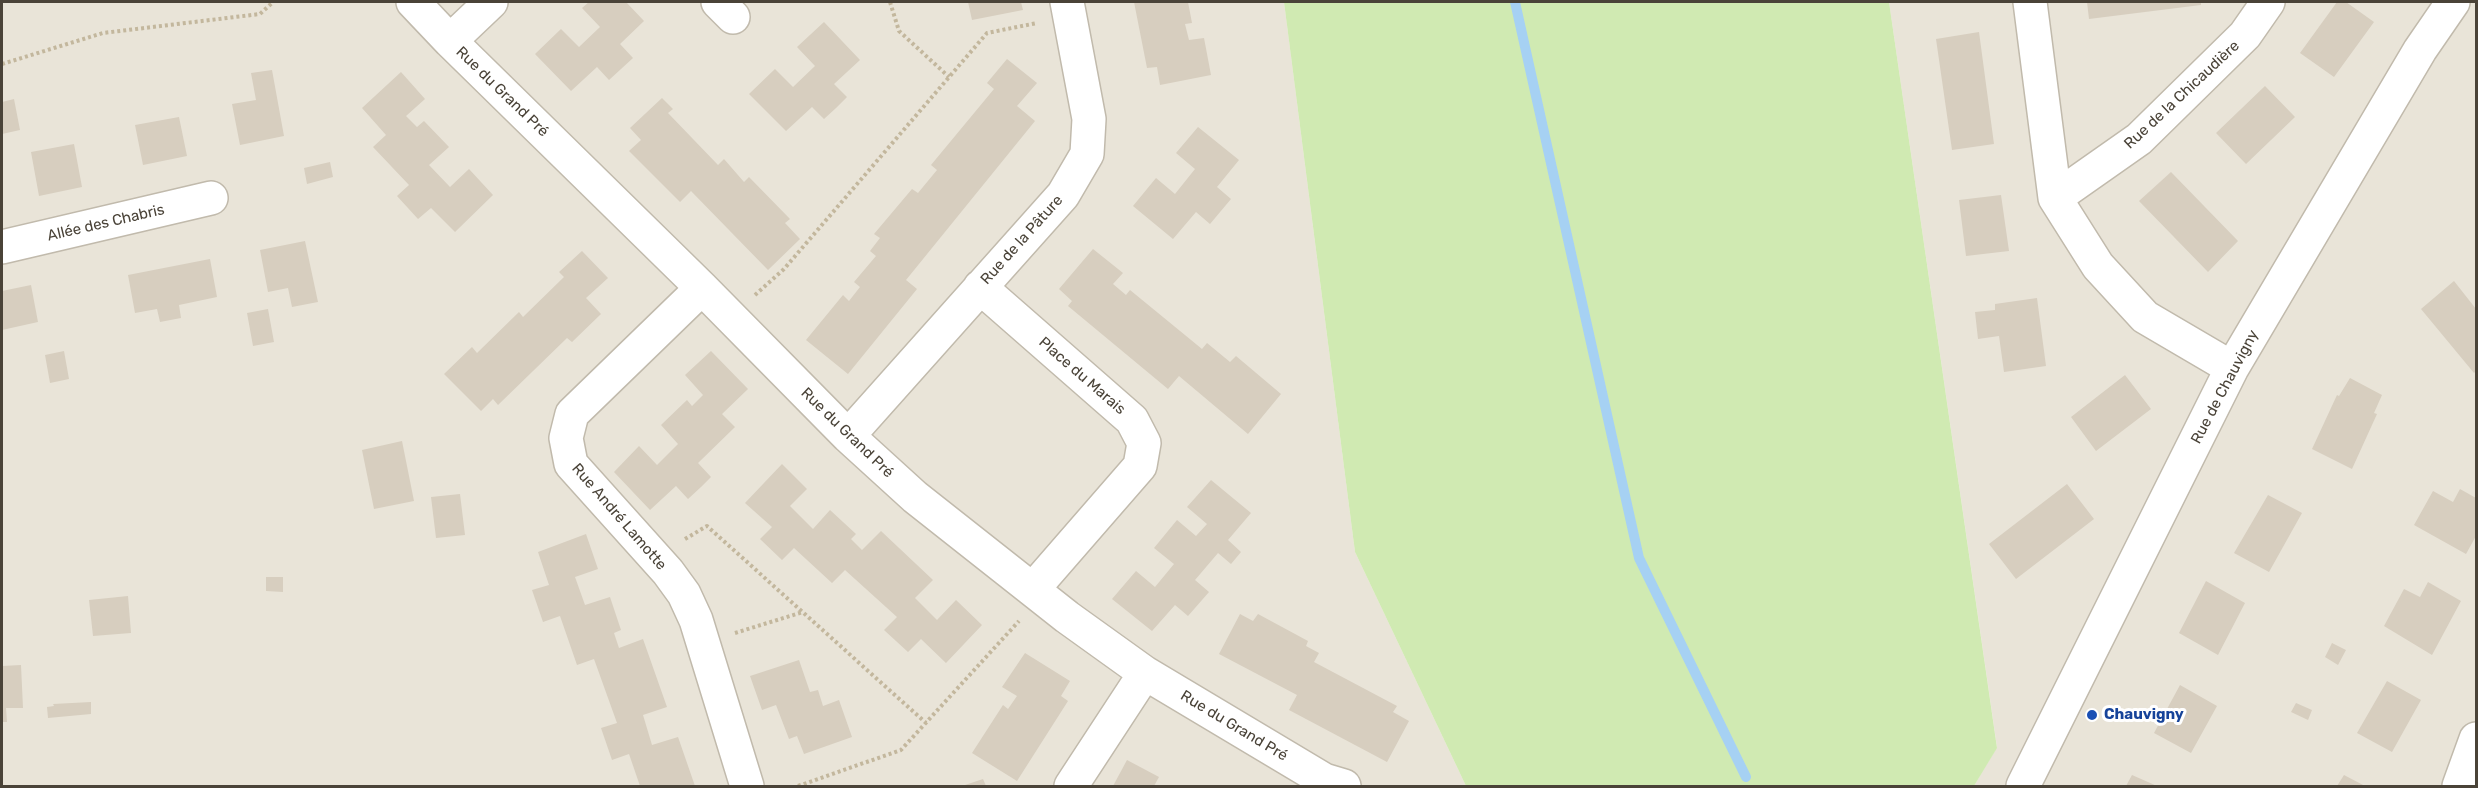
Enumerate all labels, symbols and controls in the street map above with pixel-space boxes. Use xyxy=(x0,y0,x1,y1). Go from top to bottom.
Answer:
street label: Rue de la Chicaudière xyxy=(2121,37,2243,153)
street label: Rue du Grand Pré xyxy=(452,43,552,141)
street label: Rue de la Pâture xyxy=(977,192,1067,288)
street label: Allée des Chabris xyxy=(46,201,166,245)
street label: Rue de Chauvigny xyxy=(2187,327,2263,447)
street label: Place du Marais xyxy=(1035,333,1129,419)
street label: Rue du Grand Pré xyxy=(797,384,897,482)
street label: Rue André Lamotte xyxy=(568,460,670,574)
street label: Rue du Grand Pré xyxy=(1177,687,1291,765)
place label: Chauvigny xyxy=(2104,706,2184,724)
marker: Chauvigny xyxy=(2085,708,2099,722)

